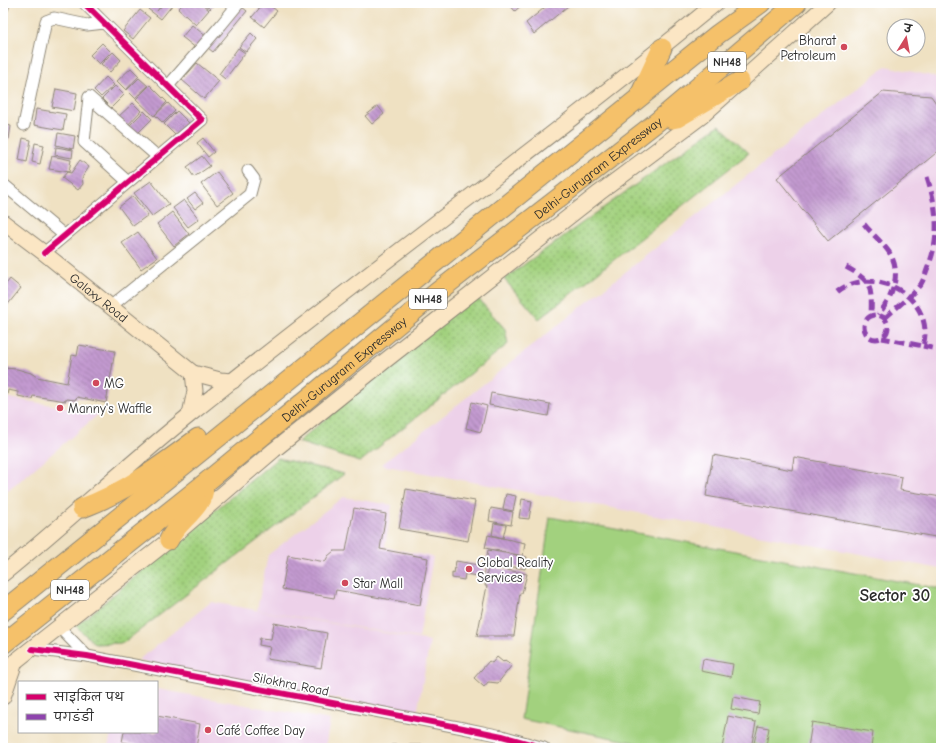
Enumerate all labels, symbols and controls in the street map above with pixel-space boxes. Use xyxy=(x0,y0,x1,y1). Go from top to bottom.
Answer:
north arrow xyxy=(886,18,926,58)
text: उ xyxy=(902,21,914,36)
place label: Bharat Petroleum xyxy=(780,33,837,63)
marker: Bharat Petroleum xyxy=(839,42,849,52)
road number: NH48 xyxy=(708,52,746,72)
street label: Delhi-Gurugram Expressway xyxy=(531,113,665,222)
street label: Galaxy Road xyxy=(67,269,131,325)
road number: NH48 xyxy=(409,289,447,309)
street label: Delhi-Gurugram Expressway xyxy=(278,313,409,425)
place label: MG xyxy=(104,376,124,391)
marker: MG xyxy=(91,378,101,388)
place label: Manny's Waffle xyxy=(68,401,152,416)
marker: Manny's Waffle xyxy=(55,403,65,413)
place label: Global Reality Services xyxy=(477,555,553,585)
marker: Global Reality Services xyxy=(464,564,474,574)
place label: Star Mall xyxy=(353,576,403,591)
marker: Star Mall xyxy=(340,578,350,588)
road number: NH48 xyxy=(51,580,89,600)
district label: Sector 30 xyxy=(860,586,930,605)
street label: Silokhra Road xyxy=(252,669,330,699)
legend xyxy=(18,681,158,733)
text: साइकिल पथ xyxy=(53,688,125,704)
text: पगडंडी xyxy=(53,708,95,724)
place label: Café Coffee Day xyxy=(216,723,305,738)
marker: Café Coffee Day xyxy=(203,725,213,735)

